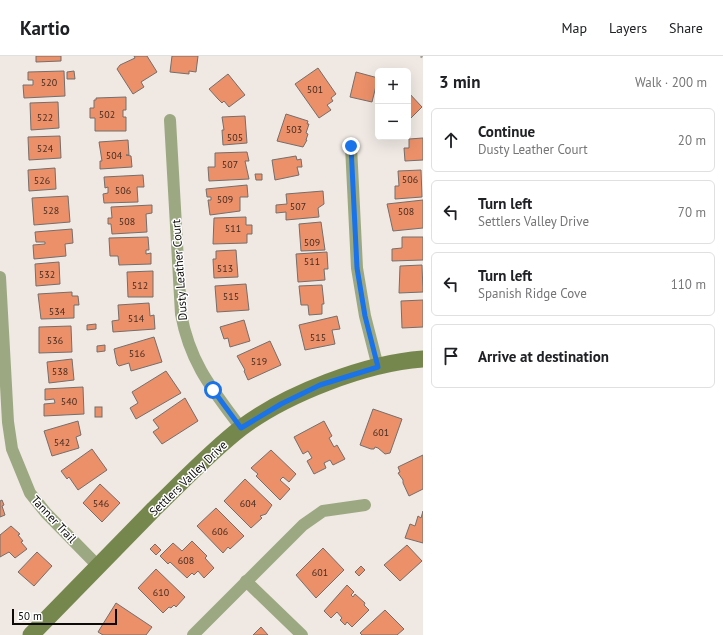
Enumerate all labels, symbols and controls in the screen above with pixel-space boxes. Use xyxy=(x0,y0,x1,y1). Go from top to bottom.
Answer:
text: Kartio xyxy=(20,16,70,40)
text: Map xyxy=(561,19,587,37)
text: Layers xyxy=(609,19,647,37)
text: Share xyxy=(669,19,703,37)
map controls xyxy=(375,68,411,140)
button: + xyxy=(375,68,411,104)
text: 3 min xyxy=(439,71,480,93)
text: Walk · 200 m xyxy=(635,74,707,91)
house number: 520 xyxy=(41,76,58,89)
house number: 501 xyxy=(307,83,323,96)
button: − xyxy=(375,104,411,140)
house number: 502 xyxy=(99,108,115,121)
house number: 522 xyxy=(37,111,53,124)
text: Continue xyxy=(478,122,535,141)
house number: 503 xyxy=(286,123,302,136)
icon: ahead xyxy=(440,129,462,151)
house number: 505 xyxy=(227,131,243,144)
text: 20 m xyxy=(678,132,706,149)
route end xyxy=(342,137,360,155)
text: Dusty Leather Court xyxy=(478,141,588,158)
house number: 524 xyxy=(37,142,54,155)
house number: 504 xyxy=(106,149,123,162)
house number: 507 xyxy=(222,158,238,171)
house number: 506 xyxy=(402,173,418,186)
house number: 526 xyxy=(34,174,50,187)
house number: 506 xyxy=(115,184,131,197)
house number: 509 xyxy=(217,193,233,206)
text: Turn left xyxy=(478,194,532,213)
house number: 507 xyxy=(290,200,306,213)
icon: left xyxy=(440,201,462,223)
house number: 528 xyxy=(43,204,59,217)
text: 70 m xyxy=(678,204,706,221)
house number: 508 xyxy=(398,205,414,218)
text: Settlers Valley Drive xyxy=(478,213,589,230)
house number: 508 xyxy=(119,215,135,228)
street label: Dusty Leather Court xyxy=(168,219,190,321)
house number: 511 xyxy=(225,222,241,235)
house number: 509 xyxy=(304,236,320,249)
house number: 511 xyxy=(304,255,320,268)
house number: 513 xyxy=(217,262,233,275)
text: Turn left xyxy=(478,266,532,285)
house number: 532 xyxy=(39,268,55,281)
icon: left xyxy=(440,273,462,295)
text: 110 m xyxy=(671,276,706,293)
house number: 512 xyxy=(132,279,148,292)
text: Spanish Ridge Cove xyxy=(478,285,587,302)
house number: 515 xyxy=(223,290,239,303)
house number: 534 xyxy=(49,305,66,318)
house number: 514 xyxy=(128,312,145,325)
house number: 515 xyxy=(310,331,326,344)
house number: 536 xyxy=(47,334,63,347)
icon: arrive xyxy=(440,345,462,367)
house number: 516 xyxy=(129,347,145,360)
text: Arrive at destination xyxy=(478,347,609,366)
house number: 519 xyxy=(251,355,267,368)
house number: 538 xyxy=(52,365,68,378)
route start xyxy=(204,381,222,399)
house number: 540 xyxy=(61,395,78,408)
house number: 601 xyxy=(373,426,389,439)
house number: 542 xyxy=(54,436,70,449)
street label: Settlers Valley Drive xyxy=(146,437,230,519)
street label: Tanner Trail xyxy=(28,492,80,546)
house number: 546 xyxy=(93,497,109,510)
house number: 604 xyxy=(240,497,257,510)
house number: 606 xyxy=(212,525,228,538)
house number: 608 xyxy=(178,554,194,567)
house number: 601 xyxy=(312,566,328,579)
house number: 610 xyxy=(153,586,170,599)
scale bar xyxy=(12,607,117,626)
text: 50 m xyxy=(18,609,42,623)

